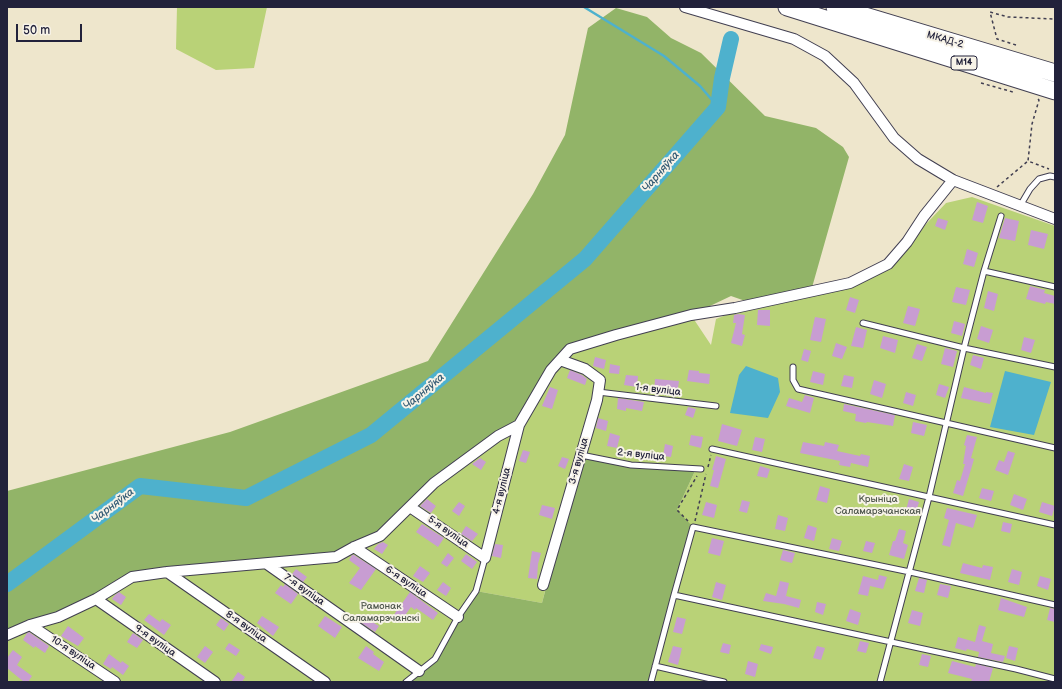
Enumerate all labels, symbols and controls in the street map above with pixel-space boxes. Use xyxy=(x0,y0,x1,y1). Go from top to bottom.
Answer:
scale bar xyxy=(18,16,84,42)
text: 50 m xyxy=(23,23,50,38)
street label: МКАД-2 xyxy=(925,29,965,51)
road number: М14 xyxy=(951,56,977,70)
water label: Чарняўка xyxy=(640,149,682,195)
water label: Чарняўка xyxy=(401,371,447,413)
street label: 1-я вуліца xyxy=(635,381,681,399)
street label: 3-я вуліца xyxy=(567,436,591,486)
street label: 2-я вуліца xyxy=(617,447,665,463)
street label: 4-я вуліца xyxy=(490,466,514,516)
water label: Чарняўка xyxy=(89,486,137,526)
park label: Крыніца Саламарэчанская xyxy=(835,493,921,516)
street label: 5-я вуліца xyxy=(425,513,471,551)
street label: 6-я вуліца xyxy=(383,564,429,600)
street label: 7-я вуліца xyxy=(281,572,327,608)
park label: Рамонак Саламарэчанскі xyxy=(343,600,419,624)
street label: 8-я вуліца xyxy=(223,608,269,646)
street label: 9-я вуліца xyxy=(132,622,178,660)
street label: 10-я вуліца xyxy=(48,634,98,672)

